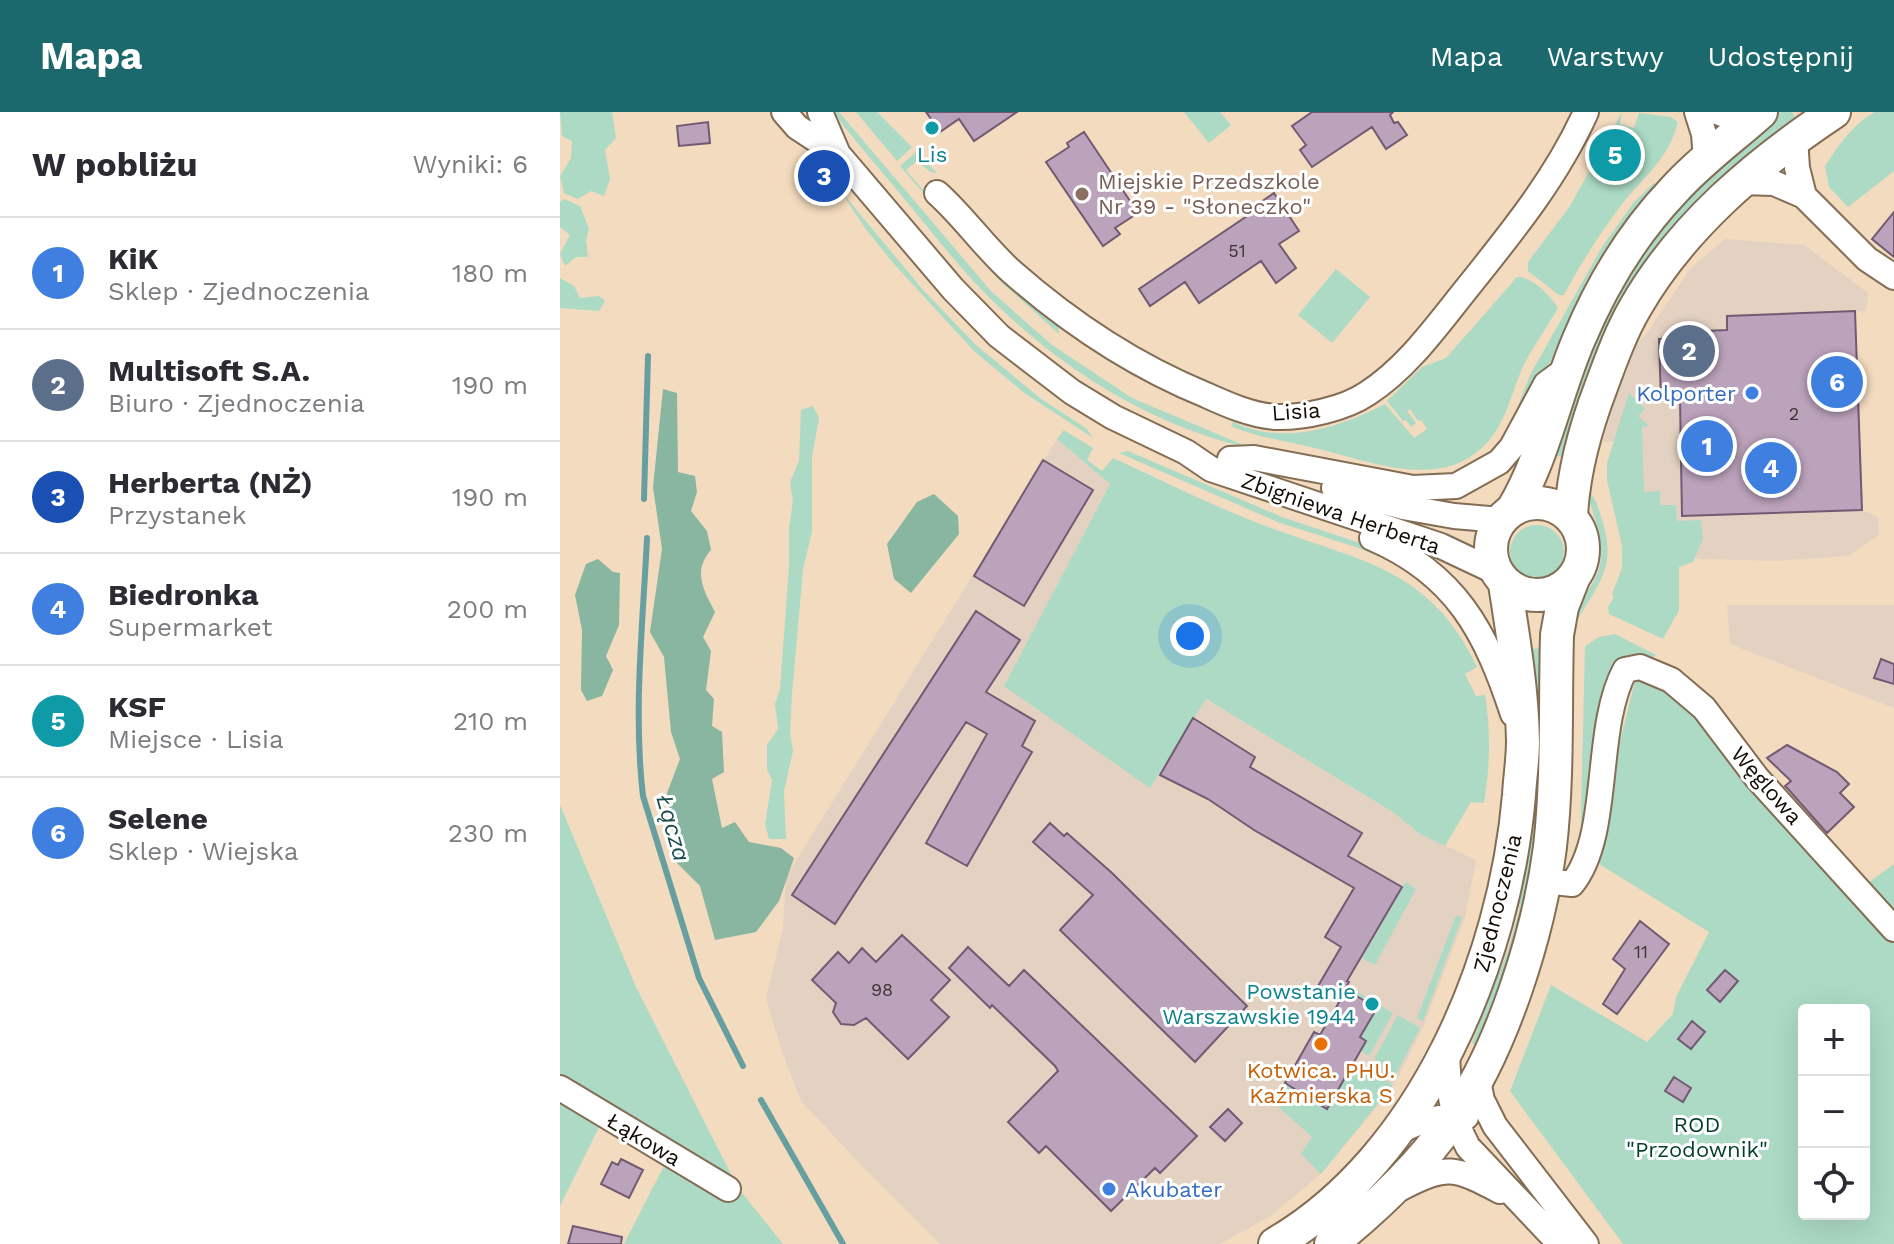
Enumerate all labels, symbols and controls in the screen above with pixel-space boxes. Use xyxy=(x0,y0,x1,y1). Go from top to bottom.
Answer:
text: Mapa xyxy=(40,34,142,78)
text: Mapa xyxy=(1430,40,1503,73)
text: Warstwy xyxy=(1547,40,1664,73)
text: Udostępnij xyxy=(1708,40,1854,73)
marker: Lis xyxy=(923,119,941,137)
pin: 5 xyxy=(1589,125,1641,185)
place label: Lis xyxy=(917,142,947,167)
text: W pobliżu xyxy=(32,144,198,184)
pin: 3 xyxy=(798,146,850,206)
text: Wyniki: 6 xyxy=(413,149,528,179)
place label: Miejskie Przedszkole Nr 39 - "Słoneczko" xyxy=(1098,169,1320,219)
marker: Miejskie Przedszkole Nr 39 - "Słoneczko" xyxy=(1073,185,1091,203)
house number: 51 xyxy=(1228,240,1246,261)
text: KiK xyxy=(108,241,158,276)
text: 1 xyxy=(52,258,64,288)
text: 180 m xyxy=(452,258,528,288)
text: Sklep · Zjednoczenia xyxy=(108,276,370,306)
pin: 2 xyxy=(1663,321,1715,381)
pin: 6 xyxy=(1811,352,1863,412)
text: Multisoft S.A. xyxy=(108,353,310,388)
text: 2 xyxy=(50,370,66,400)
text: 190 m xyxy=(452,370,528,400)
place label: Kolporter xyxy=(1636,381,1736,406)
marker: Kolporter xyxy=(1743,384,1761,402)
text: Biuro · Zjednoczenia xyxy=(108,388,365,418)
street label: Lisia xyxy=(1271,397,1321,426)
house number: 2 xyxy=(1789,403,1799,424)
pin: 1 xyxy=(1681,416,1733,476)
pin: 4 xyxy=(1745,438,1797,498)
text: Herberta (NŻ) xyxy=(108,465,313,500)
street label: Zbigniewa Herberta xyxy=(1238,468,1444,559)
text: 3 xyxy=(50,482,66,512)
text: 190 m xyxy=(452,482,528,512)
text: Przystanek xyxy=(108,500,247,530)
text: Biedronka xyxy=(108,577,259,612)
text: 4 xyxy=(50,594,66,624)
text: 200 m xyxy=(447,594,528,624)
text: Supermarket xyxy=(108,612,272,642)
your location xyxy=(1170,616,1210,656)
text: KSF xyxy=(108,689,166,724)
text: 5 xyxy=(50,706,66,736)
text: 210 m xyxy=(453,706,528,736)
text: Miejsce · Lisia xyxy=(108,724,284,754)
street label: Węglowa xyxy=(1726,741,1807,829)
water label: Łącza xyxy=(650,791,696,865)
text: Selene xyxy=(108,801,208,836)
text: 6 xyxy=(50,818,66,848)
text: 230 m xyxy=(448,818,528,848)
street label: Zjednoczenia xyxy=(1468,831,1527,975)
text: Sklep · Wiejska xyxy=(108,836,298,866)
house number: 11 xyxy=(1634,941,1648,962)
house number: 98 xyxy=(871,979,893,1000)
place label: Powstanie Warszawskie 1944 xyxy=(1162,979,1356,1029)
marker: Powstanie Warszawskie 1944 xyxy=(1363,995,1381,1013)
map controls xyxy=(1798,1004,1870,1220)
button: + xyxy=(1798,1004,1870,1076)
marker: Kotwica. PHU. Kaźmierska S xyxy=(1312,1035,1330,1053)
place label: Kotwica. PHU. Kaźmierska S xyxy=(1247,1058,1395,1108)
button: − xyxy=(1798,1076,1870,1148)
street label: Łąkowa xyxy=(602,1108,685,1171)
park label: ROD "Przodownik" xyxy=(1626,1112,1768,1162)
button: locate xyxy=(1798,1148,1870,1220)
place label: Akubater xyxy=(1125,1177,1222,1202)
marker: Akubater xyxy=(1100,1180,1118,1198)

